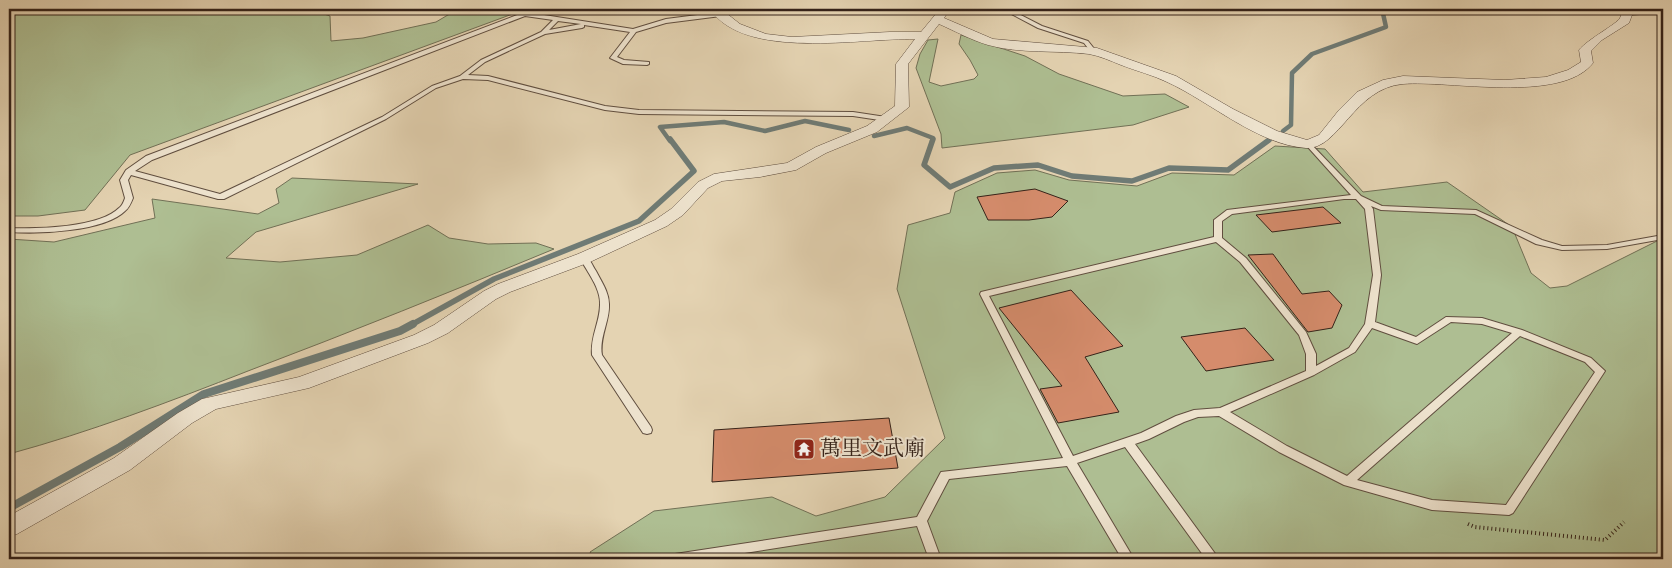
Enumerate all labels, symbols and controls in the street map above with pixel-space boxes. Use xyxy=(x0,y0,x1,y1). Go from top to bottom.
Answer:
place label: 萬里文武廟 xyxy=(820,436,925,462)
temple icon: 萬里文武廟 xyxy=(792,437,816,461)

